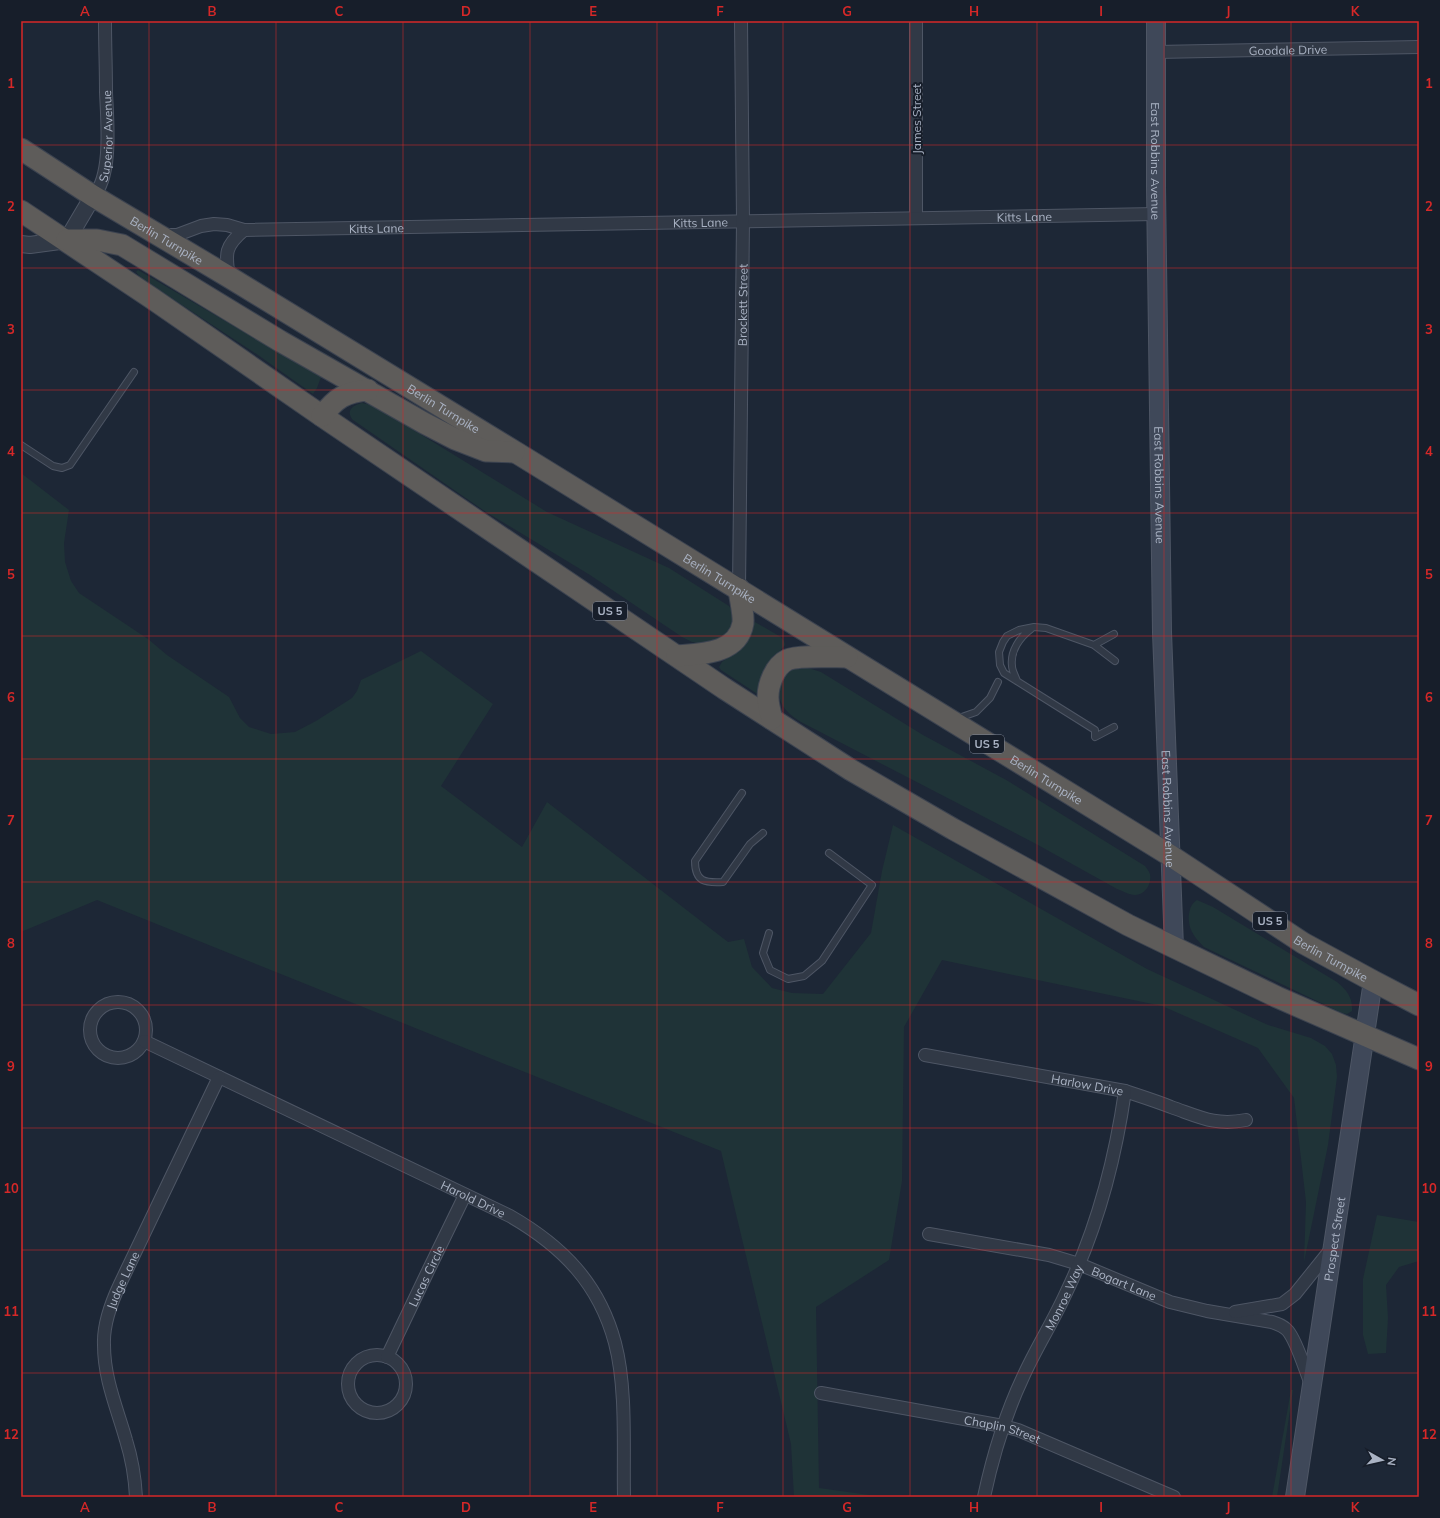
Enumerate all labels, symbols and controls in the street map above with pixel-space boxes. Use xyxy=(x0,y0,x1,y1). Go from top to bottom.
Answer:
text: A xyxy=(80,3,90,19)
text: B xyxy=(208,3,217,19)
text: C xyxy=(335,3,344,19)
text: D xyxy=(461,3,471,19)
text: E xyxy=(589,3,597,19)
text: F xyxy=(716,3,724,19)
text: G xyxy=(842,3,852,19)
text: H xyxy=(969,3,979,19)
text: I xyxy=(1099,3,1103,19)
text: J xyxy=(1226,3,1230,19)
text: K xyxy=(1351,3,1361,19)
street label: Goodale Drive xyxy=(1249,41,1327,58)
text: 1 xyxy=(7,75,15,91)
text: 1 xyxy=(1425,75,1433,91)
street label: James Street xyxy=(909,84,924,154)
street label: Superior Avenue xyxy=(95,90,115,184)
street label: East Robbins Avenue xyxy=(1148,102,1164,220)
text: 2 xyxy=(7,198,15,214)
text: 2 xyxy=(1425,198,1433,214)
street label: Kitts Lane xyxy=(997,208,1052,224)
street label: Berlin Turnpike xyxy=(128,213,206,268)
street label: Kitts Lane xyxy=(673,214,728,230)
street label: Kitts Lane xyxy=(349,220,404,236)
street label: Brockett Street xyxy=(734,264,750,346)
text: 3 xyxy=(7,321,15,337)
text: 3 xyxy=(1425,321,1433,337)
street label: Berlin Turnpike xyxy=(405,380,483,436)
street label: East Robbins Avenue xyxy=(1152,426,1168,544)
text: 4 xyxy=(7,443,15,459)
text: 4 xyxy=(1425,443,1433,459)
street label: Berlin Turnpike xyxy=(681,550,759,606)
text: 5 xyxy=(7,566,15,582)
text: 5 xyxy=(1425,566,1433,582)
road number: US 5 xyxy=(593,602,627,620)
text: 6 xyxy=(7,689,15,705)
text: 6 xyxy=(1425,689,1433,705)
road number: US 5 xyxy=(970,735,1004,753)
street label: East Robbins Avenue xyxy=(1159,750,1178,868)
street label: Berlin Turnpike xyxy=(1008,751,1086,807)
text: 7 xyxy=(7,812,15,828)
text: 7 xyxy=(1425,812,1433,828)
road number: US 5 xyxy=(1253,912,1287,930)
street label: Berlin Turnpike xyxy=(1291,932,1371,984)
text: 8 xyxy=(7,935,15,951)
text: 8 xyxy=(1425,935,1433,951)
text: 9 xyxy=(7,1058,15,1074)
text: 9 xyxy=(1425,1058,1433,1074)
street label: Harlow Drive xyxy=(1050,1070,1125,1098)
street label: Harold Drive xyxy=(439,1177,508,1220)
text: 10 xyxy=(3,1180,19,1196)
text: 10 xyxy=(1421,1180,1437,1196)
street label: Prospect Street xyxy=(1320,1196,1348,1282)
street label: Lucas Circle xyxy=(405,1243,447,1309)
street label: Judge Lane xyxy=(103,1249,142,1311)
street label: Monroe Way xyxy=(1041,1261,1086,1333)
street label: Bogart Lane xyxy=(1089,1263,1159,1303)
text: 11 xyxy=(3,1303,19,1319)
text: 11 xyxy=(1421,1303,1437,1319)
street label: Chaplin Street xyxy=(963,1412,1043,1446)
text: 12 xyxy=(3,1426,19,1442)
text: 12 xyxy=(1421,1426,1437,1442)
north arrow xyxy=(1362,1440,1402,1480)
text: N xyxy=(1384,1456,1399,1466)
text: A xyxy=(80,1499,90,1515)
text: B xyxy=(208,1499,217,1515)
text: C xyxy=(335,1499,344,1515)
text: D xyxy=(461,1499,471,1515)
text: E xyxy=(589,1499,597,1515)
text: F xyxy=(716,1499,724,1515)
text: G xyxy=(842,1499,852,1515)
text: H xyxy=(969,1499,979,1515)
text: I xyxy=(1099,1499,1103,1515)
text: J xyxy=(1226,1499,1230,1515)
text: K xyxy=(1351,1499,1361,1515)

